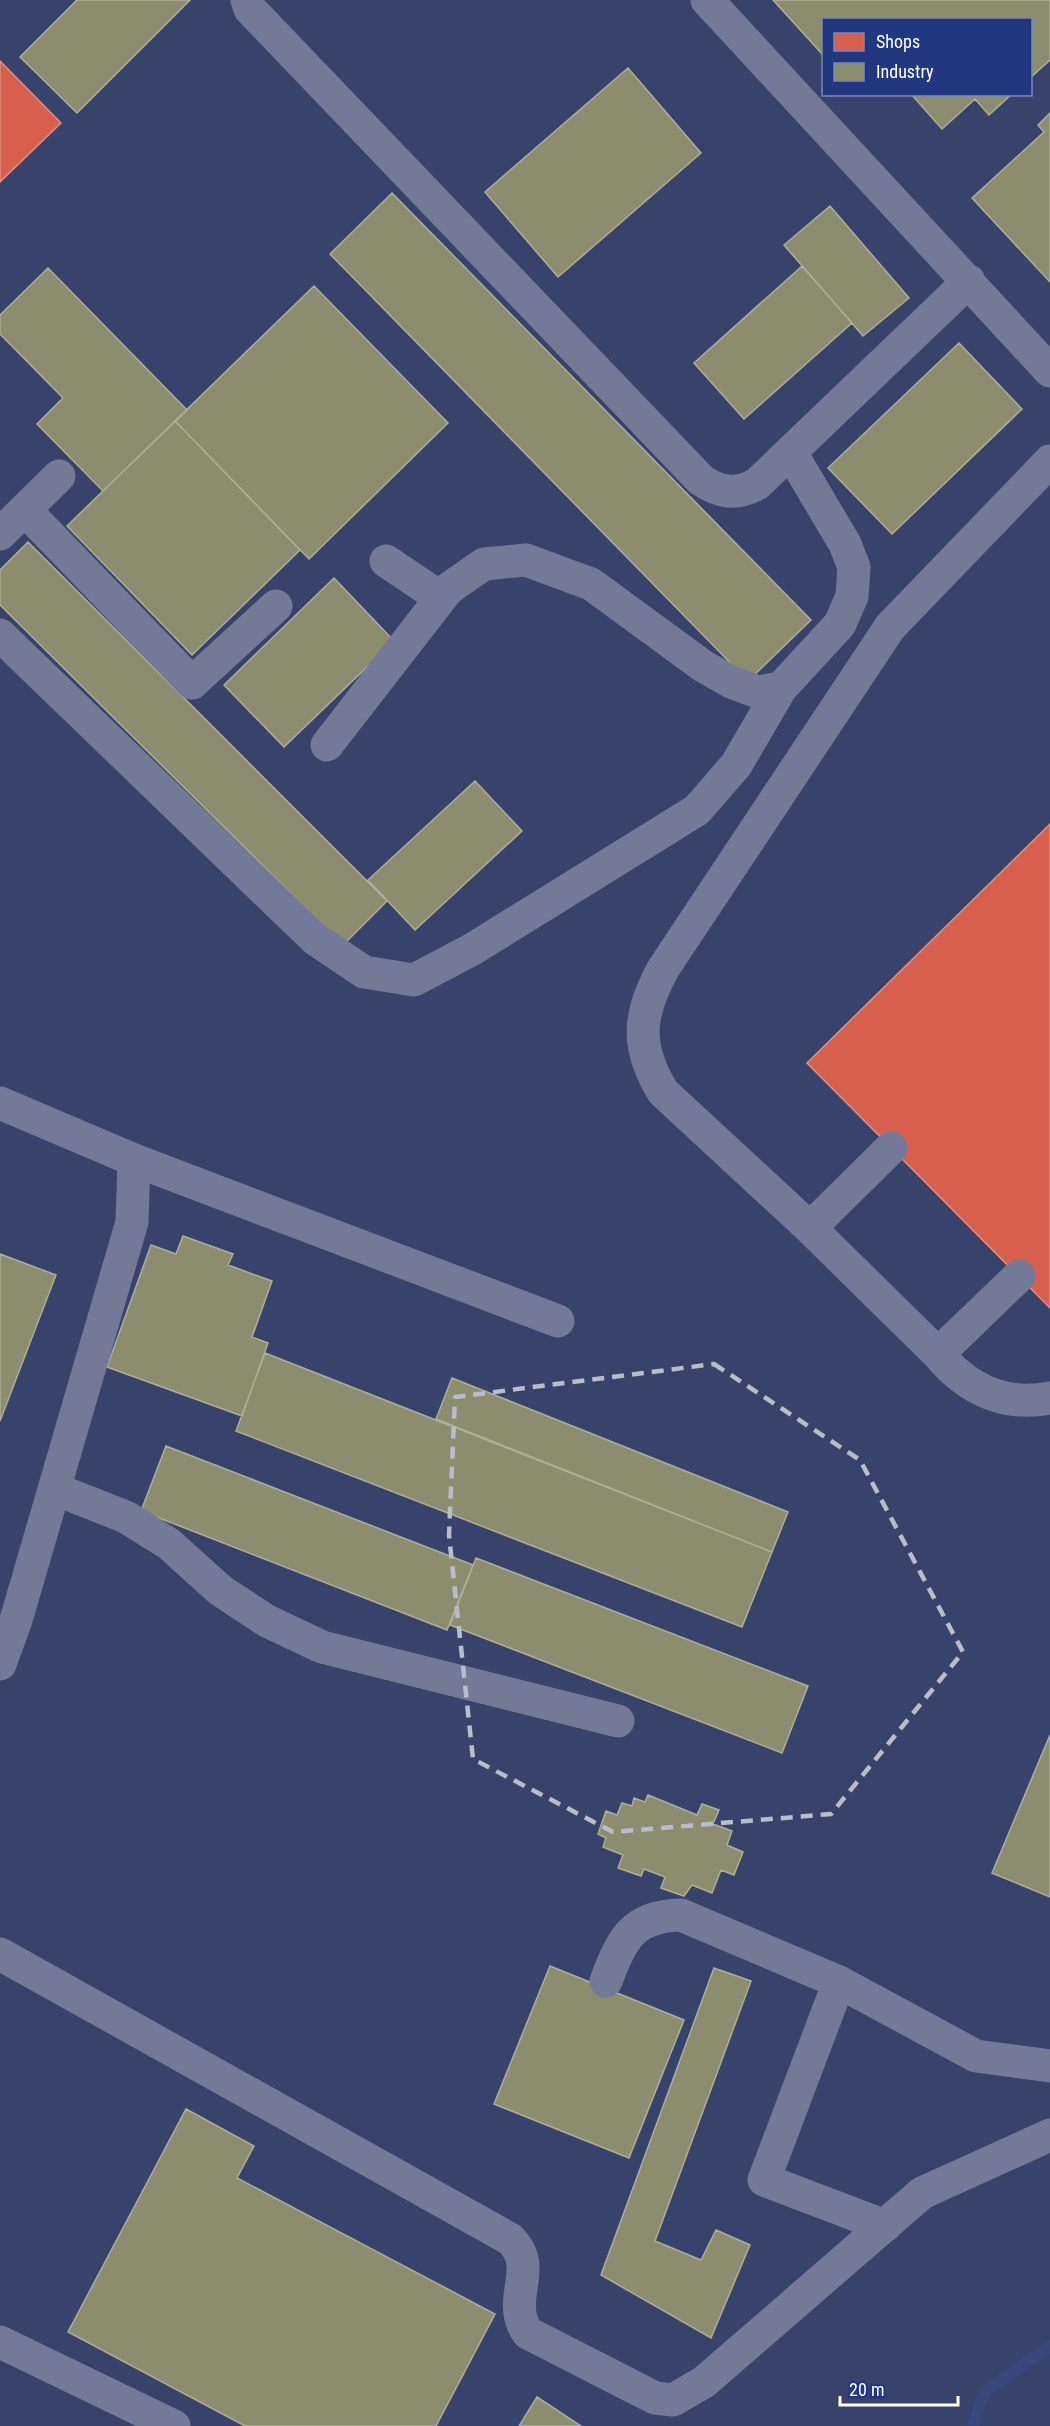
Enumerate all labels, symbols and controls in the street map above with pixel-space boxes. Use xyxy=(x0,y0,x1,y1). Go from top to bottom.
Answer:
legend xyxy=(822,18,1032,96)
text: Shops xyxy=(876,31,920,52)
text: Industry xyxy=(876,61,934,82)
scale bar xyxy=(840,2369,958,2407)
text: 20 m xyxy=(849,2379,884,2400)

